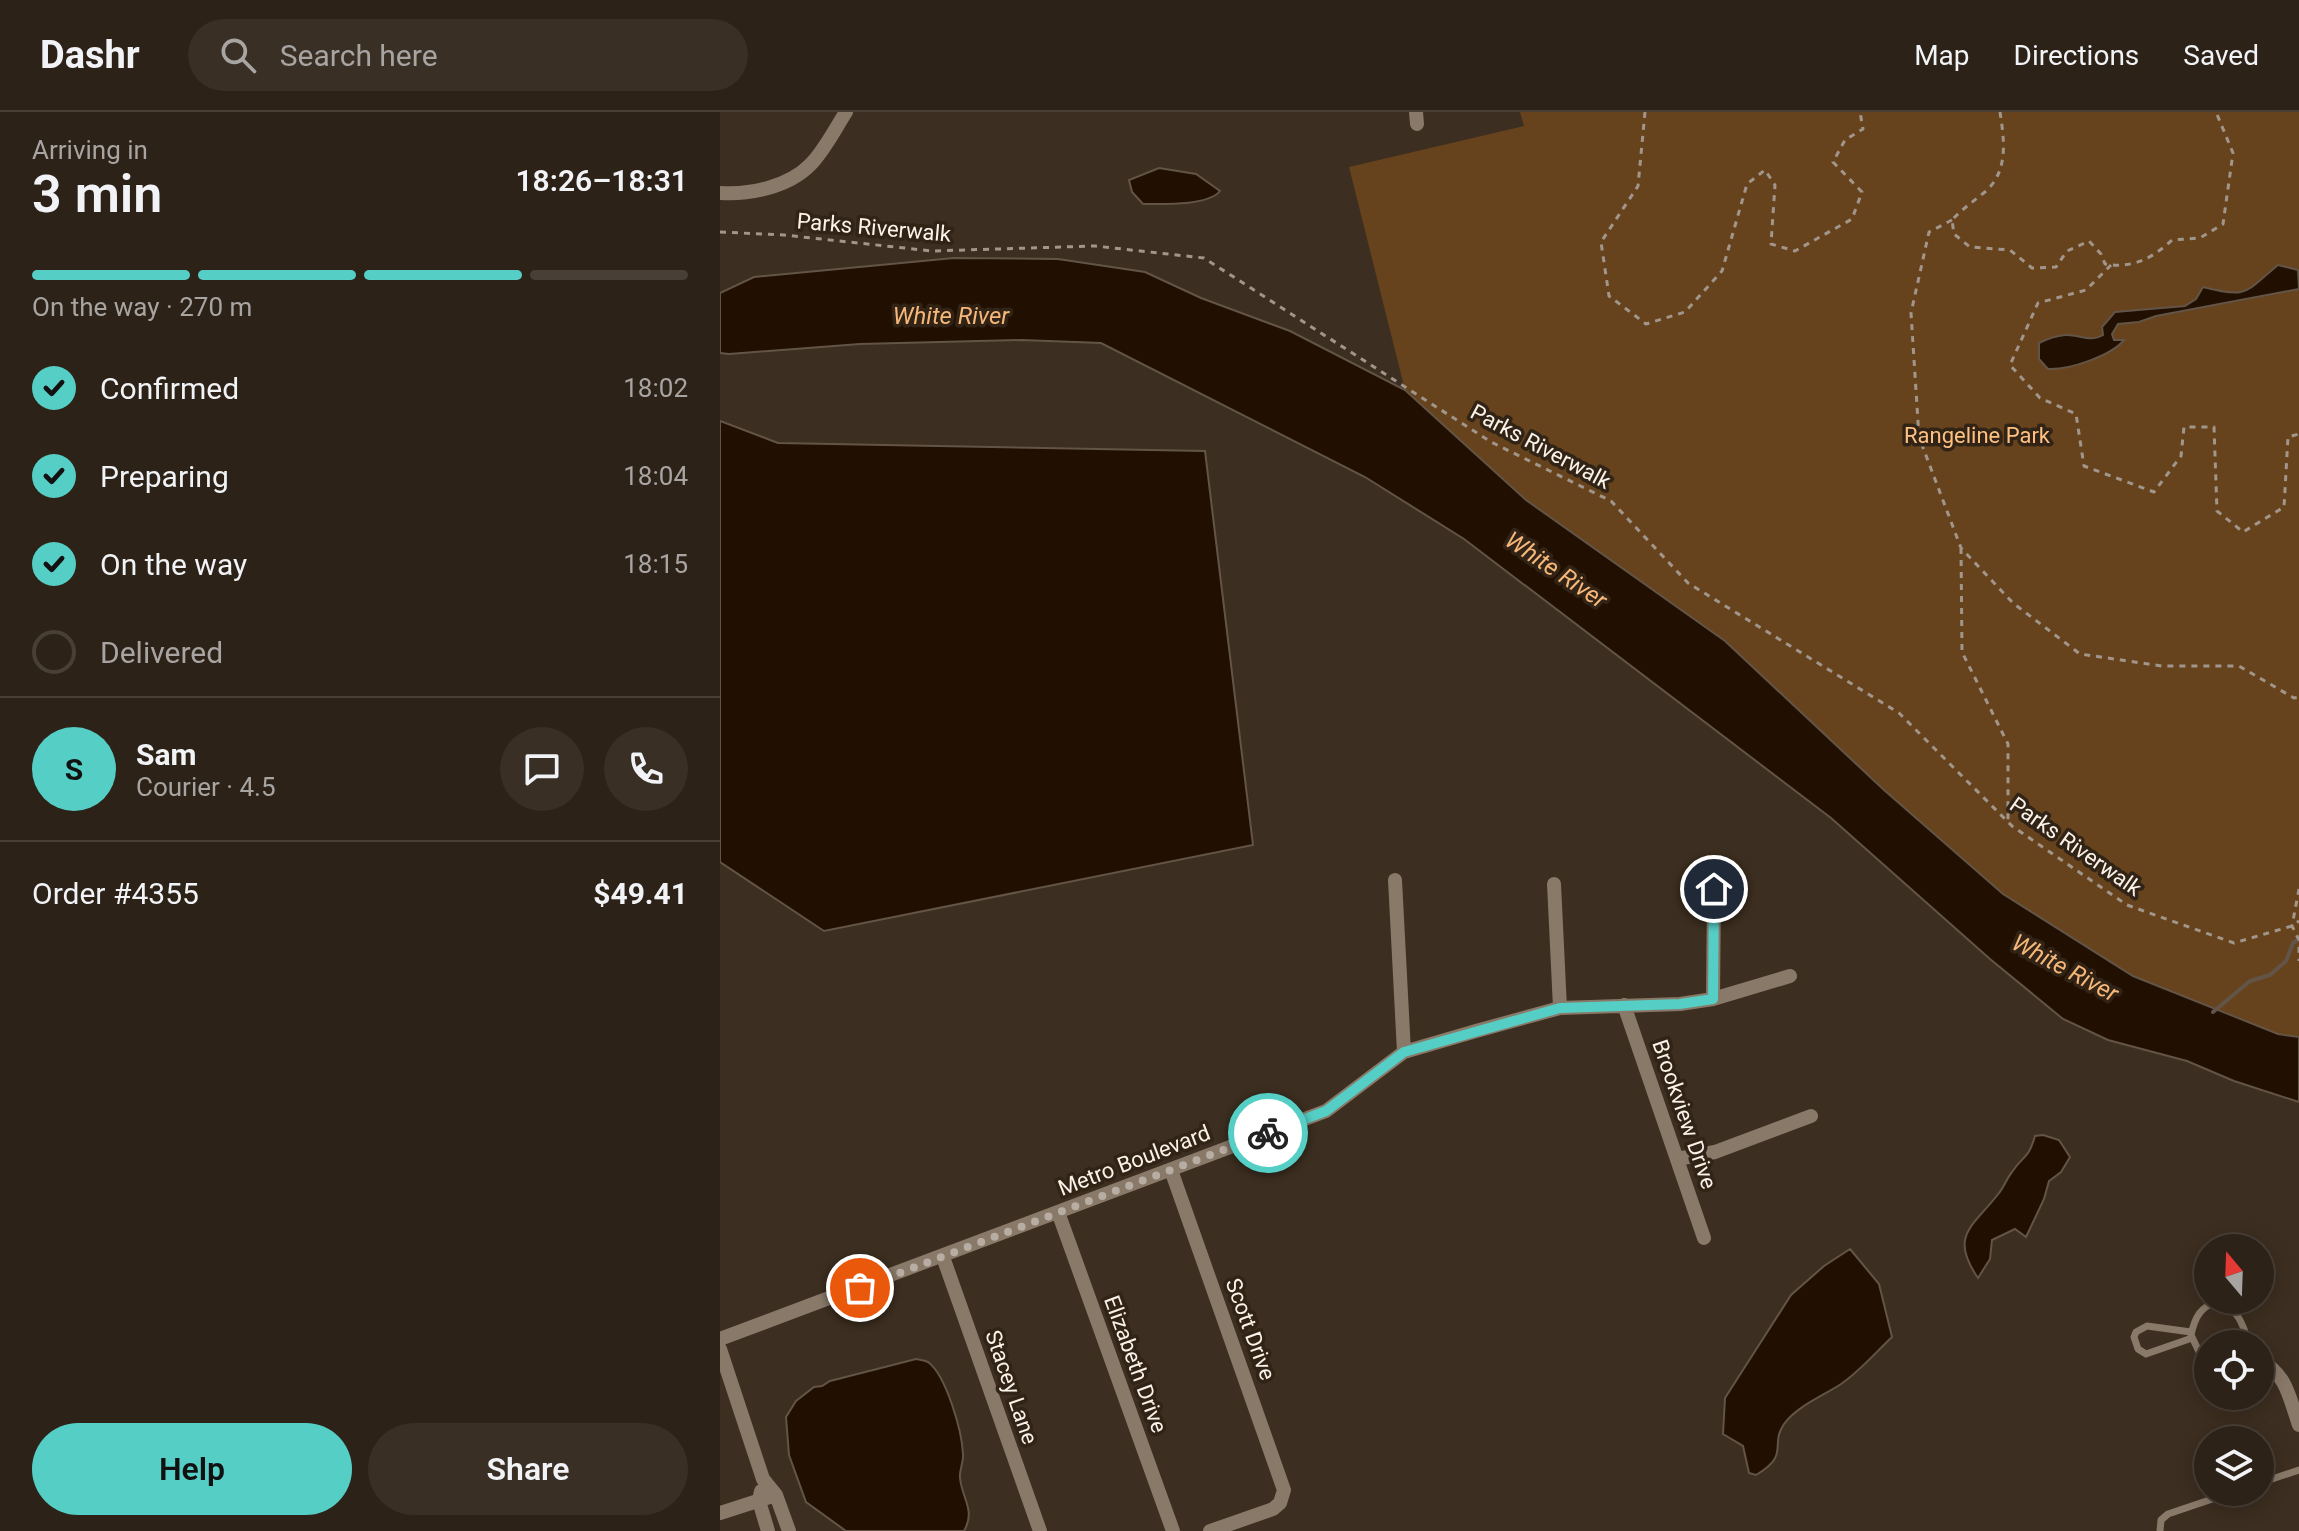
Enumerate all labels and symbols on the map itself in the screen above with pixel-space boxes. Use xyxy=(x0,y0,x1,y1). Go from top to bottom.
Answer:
street label: Parks Riverwalk xyxy=(796,208,953,247)
water label: White River xyxy=(893,302,1010,330)
street label: Parks Riverwalk xyxy=(1467,399,1616,494)
park label: Rangeline Park xyxy=(1904,423,2051,448)
water label: White River xyxy=(1500,526,1613,615)
street label: Parks Riverwalk xyxy=(2005,792,2147,902)
pin xyxy=(1680,855,1748,923)
water label: White River xyxy=(2007,928,2124,1008)
street label: Brookview Drive xyxy=(1647,1036,1722,1192)
courier xyxy=(1228,1093,1308,1173)
street label: Metro Boulevard xyxy=(1055,1120,1214,1201)
north arrow xyxy=(2194,1234,2274,1314)
pin xyxy=(826,1254,894,1322)
street label: Scott Drive xyxy=(1221,1275,1280,1383)
street label: Elizabeth Drive xyxy=(1099,1292,1172,1436)
street label: Stacey Lane xyxy=(980,1327,1043,1447)

